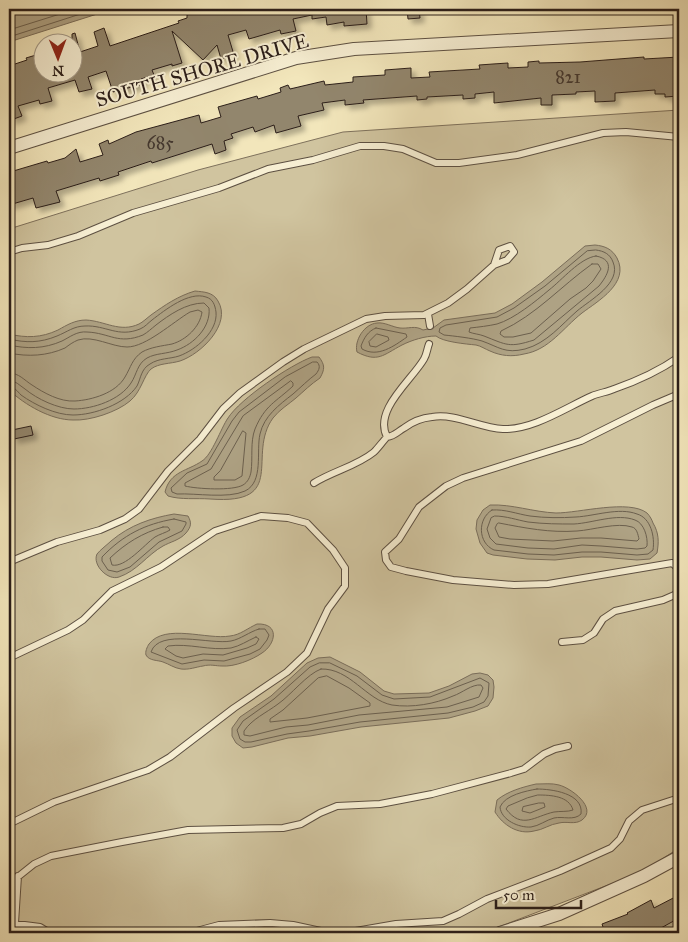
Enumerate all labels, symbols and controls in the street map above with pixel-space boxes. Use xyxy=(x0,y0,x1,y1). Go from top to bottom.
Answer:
street label: SOUTH SHORE DRIVE xyxy=(93,28,311,112)
north arrow xyxy=(32,32,82,82)
text: N xyxy=(52,62,64,79)
house number: 821 xyxy=(555,66,581,88)
house number: 685 xyxy=(146,132,174,154)
scale bar xyxy=(496,877,580,909)
text: 50 m xyxy=(503,886,535,904)

